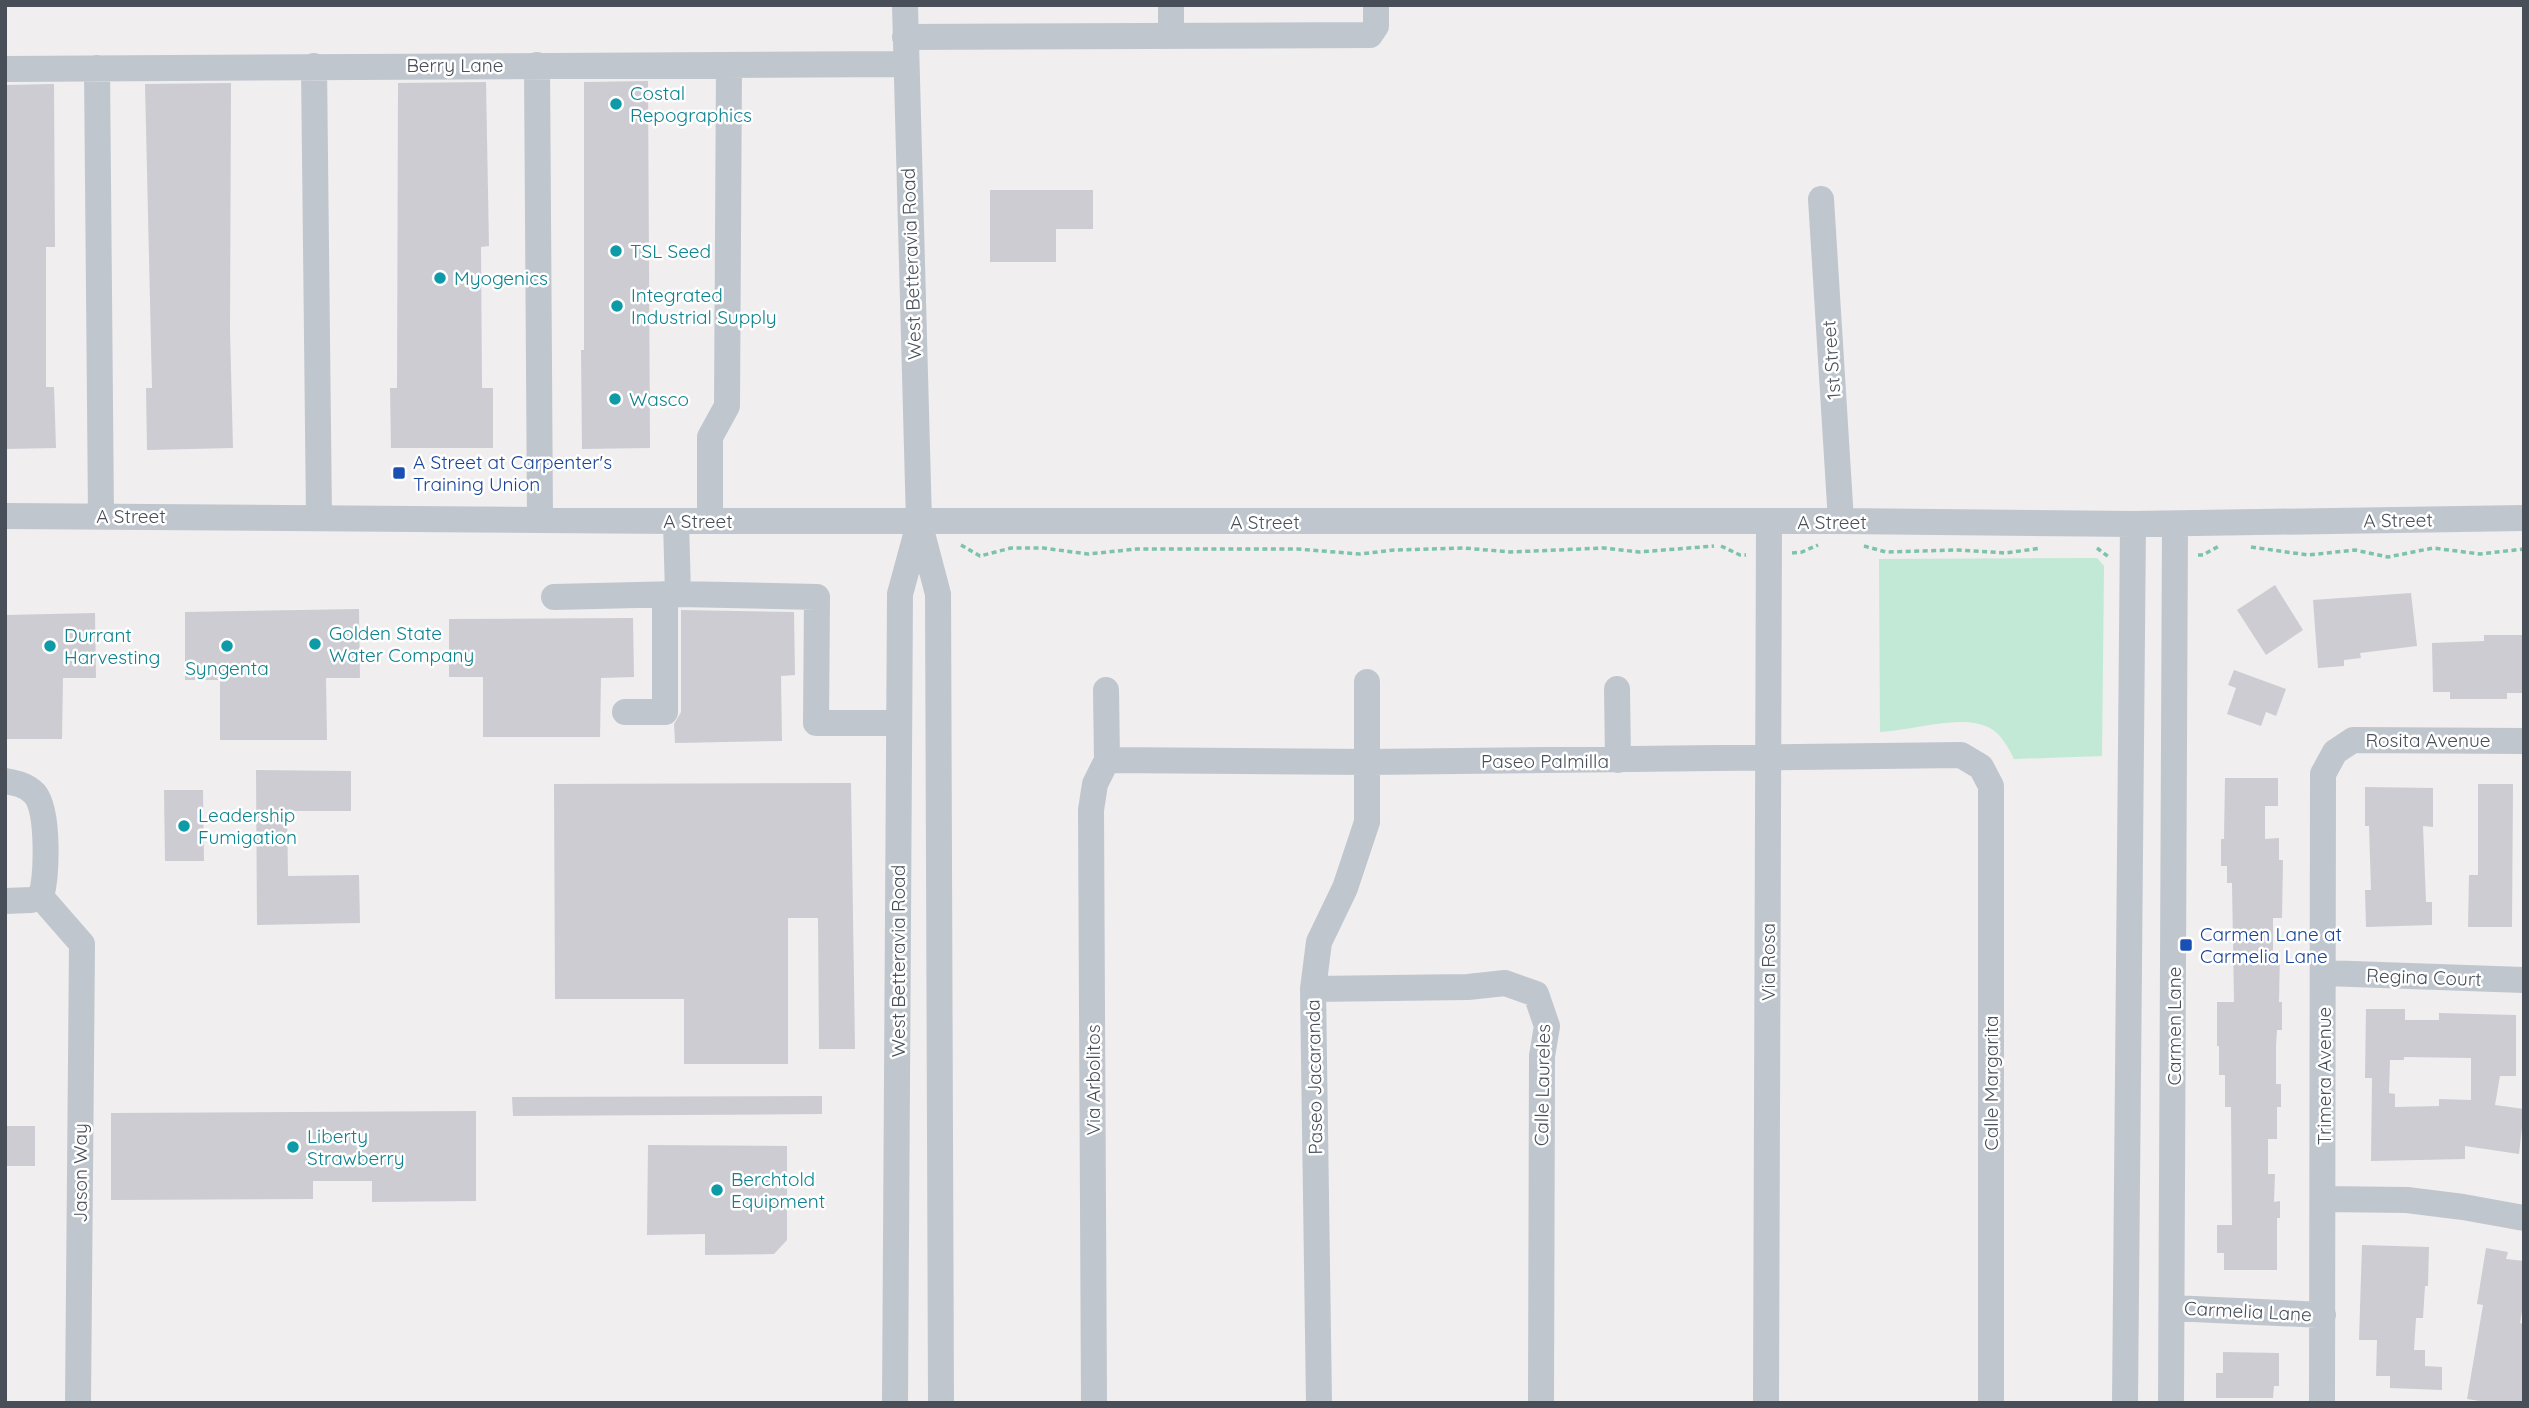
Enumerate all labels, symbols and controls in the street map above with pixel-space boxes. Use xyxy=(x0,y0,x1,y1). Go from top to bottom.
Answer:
street label: Berry Lane xyxy=(406,53,504,77)
place label: Costal Repographics xyxy=(630,81,752,127)
marker: Costal Repographics xyxy=(608,96,624,112)
street label: West Betteravia Road xyxy=(896,167,926,361)
place label: TSL Seed xyxy=(630,239,711,263)
marker: TSL Seed xyxy=(608,243,624,259)
place label: Myogenics xyxy=(454,266,548,290)
marker: Myogenics xyxy=(432,270,448,286)
place label: Integrated Industrial Supply xyxy=(631,283,777,329)
marker: Integrated Industrial Supply xyxy=(609,298,625,314)
street label: 1st Street xyxy=(1816,320,1846,400)
place label: Wasco xyxy=(629,387,689,411)
marker: Wasco xyxy=(607,391,623,407)
place label: A Street at Carpenter's Training Union xyxy=(413,450,612,496)
marker: A Street at Carpenter's Training Union xyxy=(391,465,407,481)
street label: A Street xyxy=(96,504,166,528)
street label: A Street xyxy=(2363,507,2433,533)
street label: A Street xyxy=(663,509,733,533)
street label: A Street xyxy=(1230,510,1300,534)
street label: A Street xyxy=(1797,510,1867,534)
place label: Golden State Water Company xyxy=(329,621,474,667)
place label: Durrant Harvesting xyxy=(64,623,160,669)
marker: Golden State Water Company xyxy=(307,636,323,652)
marker: Durrant Harvesting xyxy=(42,638,58,654)
marker: Syngenta xyxy=(219,638,235,654)
place label: Syngenta xyxy=(185,656,269,680)
street label: Rosita Avenue xyxy=(2365,728,2491,752)
street label: Paseo Palmilla xyxy=(1481,749,1609,773)
place label: Leadership Fumigation xyxy=(198,803,297,849)
marker: Leadership Fumigation xyxy=(176,818,192,834)
street label: West Betteravia Road xyxy=(886,865,910,1057)
place label: Carmen Lane at Carmelia Lane xyxy=(2200,922,2342,968)
street label: Via Rosa xyxy=(1756,923,1780,1001)
marker: Carmen Lane at Carmelia Lane xyxy=(2178,937,2194,953)
street label: Regina Court xyxy=(2366,963,2482,991)
street label: Carmen Lane xyxy=(2162,967,2186,1085)
street label: Paseo Jacaranda xyxy=(1301,999,1327,1155)
street label: Trimera Avenue xyxy=(2312,1007,2336,1145)
street label: Calle Margarita xyxy=(1979,1015,2003,1151)
street label: Via Arbolitos xyxy=(1081,1024,1105,1136)
street label: Calle Laureles xyxy=(1529,1024,1555,1146)
street label: Jason Way xyxy=(68,1123,92,1223)
place label: Liberty Strawberry xyxy=(307,1124,405,1170)
marker: Liberty Strawberry xyxy=(285,1139,301,1155)
place label: Berchtold Equipment xyxy=(731,1167,825,1213)
marker: Berchtold Equipment xyxy=(709,1182,725,1198)
street label: Carmelia Lane xyxy=(2184,1296,2312,1326)

